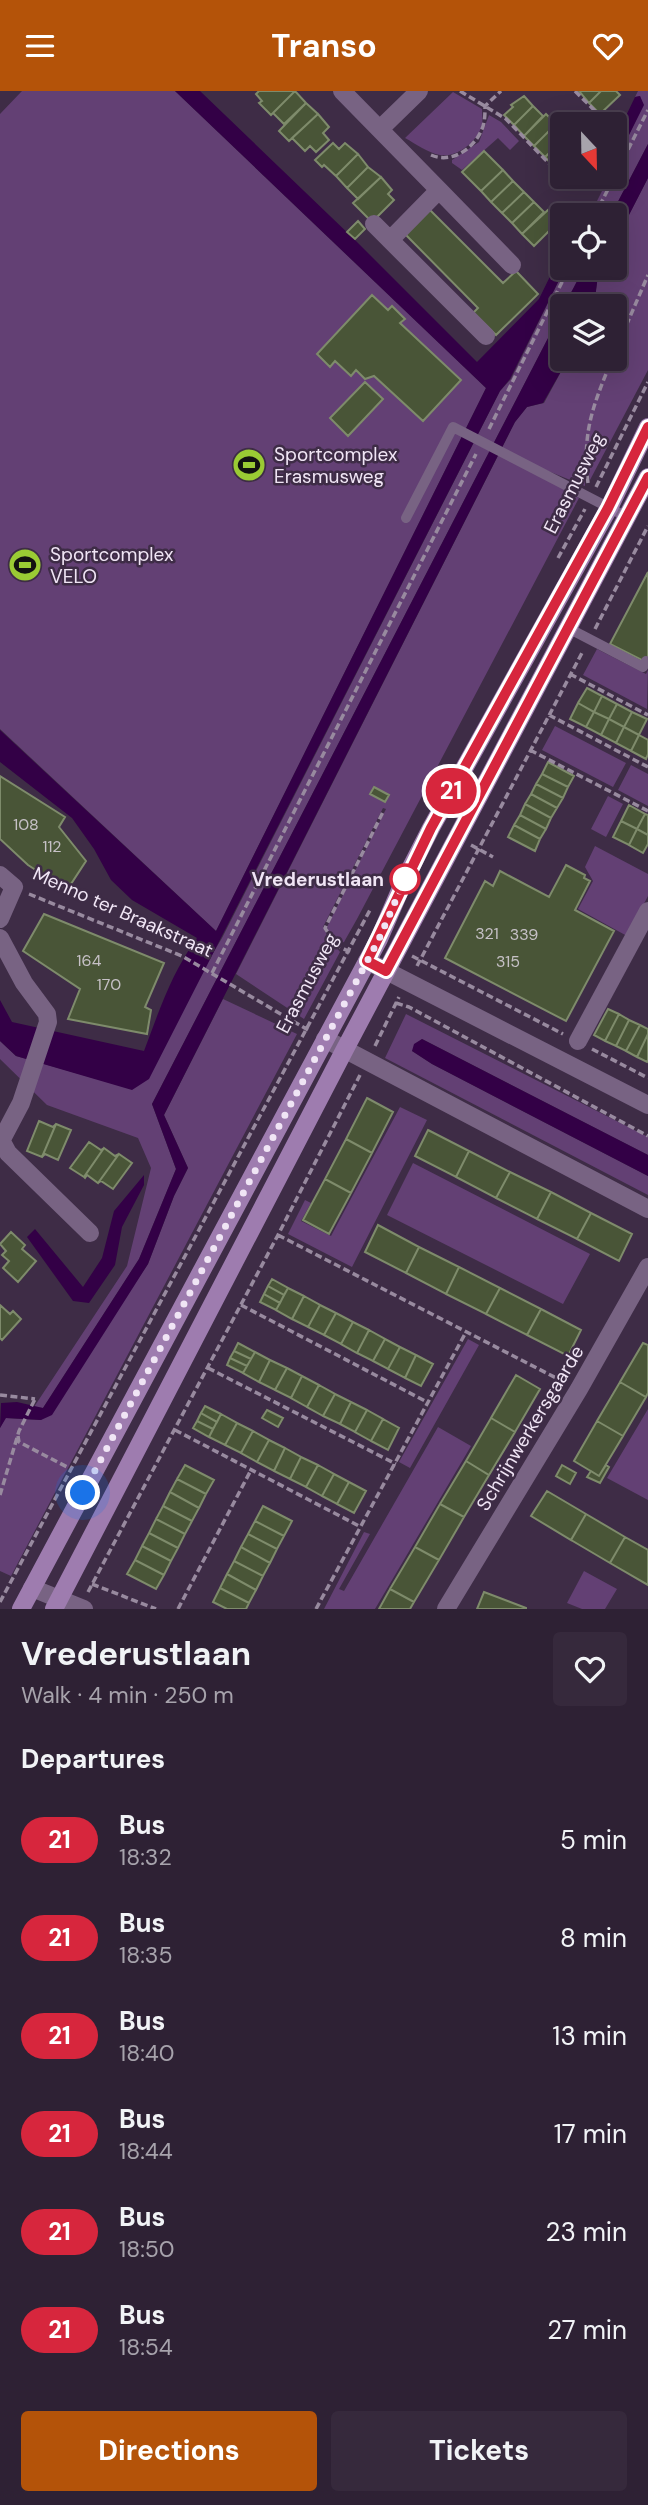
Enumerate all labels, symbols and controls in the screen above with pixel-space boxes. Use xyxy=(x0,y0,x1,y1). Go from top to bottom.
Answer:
text: Transo xyxy=(271,25,377,67)
icon: menu xyxy=(21,27,59,65)
icon: heart xyxy=(589,27,627,65)
north arrow xyxy=(550,112,626,189)
map controls xyxy=(550,112,627,371)
button: locate xyxy=(550,203,627,280)
button: layers xyxy=(550,294,627,371)
street label: Erasmusweg xyxy=(538,428,610,538)
place label: Sportcomplex Erasmusweg xyxy=(274,442,398,489)
sports icon: Sportcomplex Erasmusweg xyxy=(230,446,268,484)
place label: Sportcomplex VELO xyxy=(50,542,174,589)
sports icon: Sportcomplex VELO xyxy=(6,546,44,584)
line badge: 21 xyxy=(420,768,482,814)
text: 21 xyxy=(440,775,462,806)
house number: 108 xyxy=(13,814,39,835)
house number: 112 xyxy=(42,836,62,857)
street label: Menno ter Braakstraat xyxy=(29,861,217,963)
marker: Vrederustlaan xyxy=(390,864,420,894)
place label: Vrederustlaan xyxy=(252,867,384,892)
house number: 321 xyxy=(475,923,499,944)
house number: 339 xyxy=(510,924,538,945)
street label: Erasmusweg xyxy=(270,928,344,1037)
house number: 164 xyxy=(77,950,102,971)
house number: 315 xyxy=(496,951,520,972)
house number: 170 xyxy=(97,974,121,995)
street label: Schrijnwerkersgaarde xyxy=(471,1341,589,1515)
your location xyxy=(65,1475,100,1510)
text: Vrederustlaan xyxy=(21,1632,251,1675)
button: heart xyxy=(553,1632,627,1706)
text: Walk · 4 min · 250 m xyxy=(21,1680,234,1710)
text: Departures xyxy=(21,1742,165,1776)
text: Bus xyxy=(119,1808,165,1842)
text: 5 min xyxy=(560,1823,627,1857)
text: 21 xyxy=(48,1824,71,1855)
text: 18:32 xyxy=(119,1842,172,1872)
text: Bus xyxy=(119,1906,165,1940)
text: 8 min xyxy=(560,1921,627,1955)
text: 21 xyxy=(48,1922,71,1953)
text: 18:35 xyxy=(119,1940,172,1970)
text: Bus xyxy=(119,2004,165,2038)
text: 13 min xyxy=(552,2019,627,2053)
text: 21 xyxy=(48,2020,71,2051)
text: 18:40 xyxy=(119,2038,175,2068)
text: Bus xyxy=(119,2102,165,2136)
text: 17 min xyxy=(554,2117,627,2151)
text: 21 xyxy=(48,2118,71,2149)
text: 18:44 xyxy=(119,2136,173,2166)
text: Bus xyxy=(119,2200,165,2234)
text: 23 min xyxy=(545,2215,627,2249)
text: 21 xyxy=(48,2216,71,2247)
text: 18:50 xyxy=(119,2234,175,2264)
text: Bus xyxy=(119,2298,165,2332)
text: 27 min xyxy=(547,2313,627,2347)
text: 21 xyxy=(48,2314,71,2345)
text: 18:54 xyxy=(119,2332,173,2362)
button: Directions xyxy=(21,2411,317,2491)
button: Tickets xyxy=(331,2411,627,2491)

